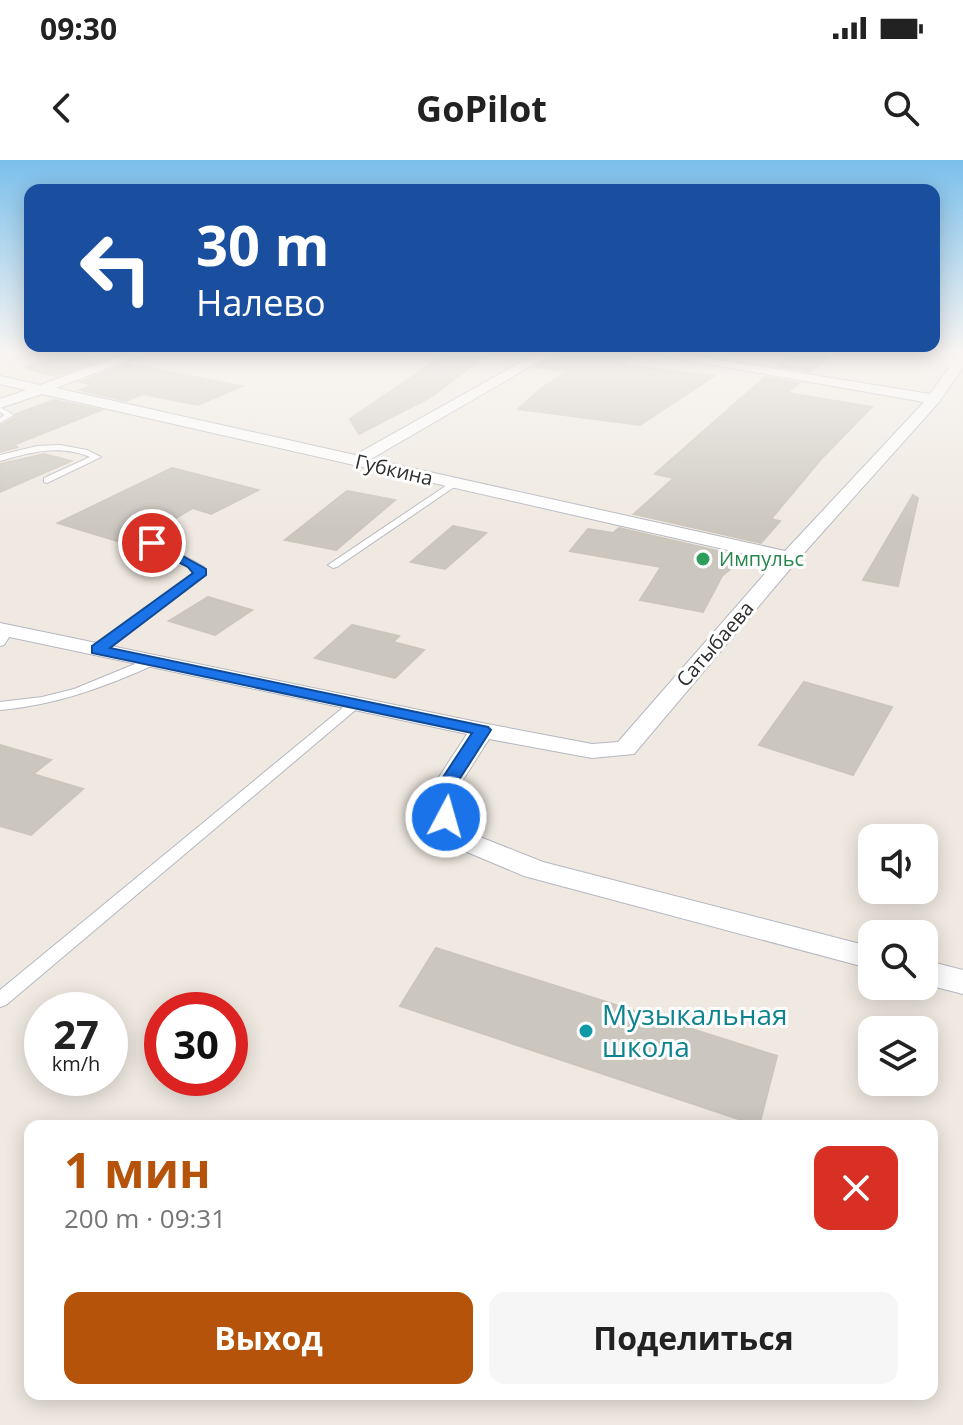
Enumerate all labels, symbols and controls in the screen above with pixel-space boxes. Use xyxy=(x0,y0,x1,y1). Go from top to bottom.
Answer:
text: 09:30 xyxy=(40,8,117,49)
text: GoPilot xyxy=(416,84,547,133)
icon: back xyxy=(40,86,84,130)
icon: search xyxy=(879,86,923,130)
text: 30 m xyxy=(196,206,330,282)
icon: left xyxy=(64,216,168,320)
text: Налево xyxy=(196,278,326,327)
street label: Губкина xyxy=(353,447,436,492)
pin xyxy=(118,509,186,577)
icon: arrive xyxy=(130,521,174,565)
place label: Импульс xyxy=(719,545,804,572)
marker: Импульс xyxy=(694,550,712,568)
street label: Сатыбаева xyxy=(670,595,759,692)
position arrow xyxy=(404,775,488,859)
map controls xyxy=(858,824,938,1096)
button: sound xyxy=(858,824,938,904)
button: search xyxy=(858,920,938,1000)
speed limit sign: 30 xyxy=(144,992,248,1096)
place label: Музыкальная школа xyxy=(602,995,788,1065)
text: 27 xyxy=(53,1006,99,1061)
button: layers xyxy=(858,1016,938,1096)
marker: Музыкальная школа xyxy=(577,1022,595,1040)
text: km/h xyxy=(52,1050,100,1077)
text: 1 мин xyxy=(64,1137,211,1202)
button: close xyxy=(814,1146,898,1230)
text: 200 m · 09:31 xyxy=(64,1200,226,1236)
button: Выход xyxy=(64,1292,473,1384)
button: Поделиться xyxy=(489,1292,898,1384)

